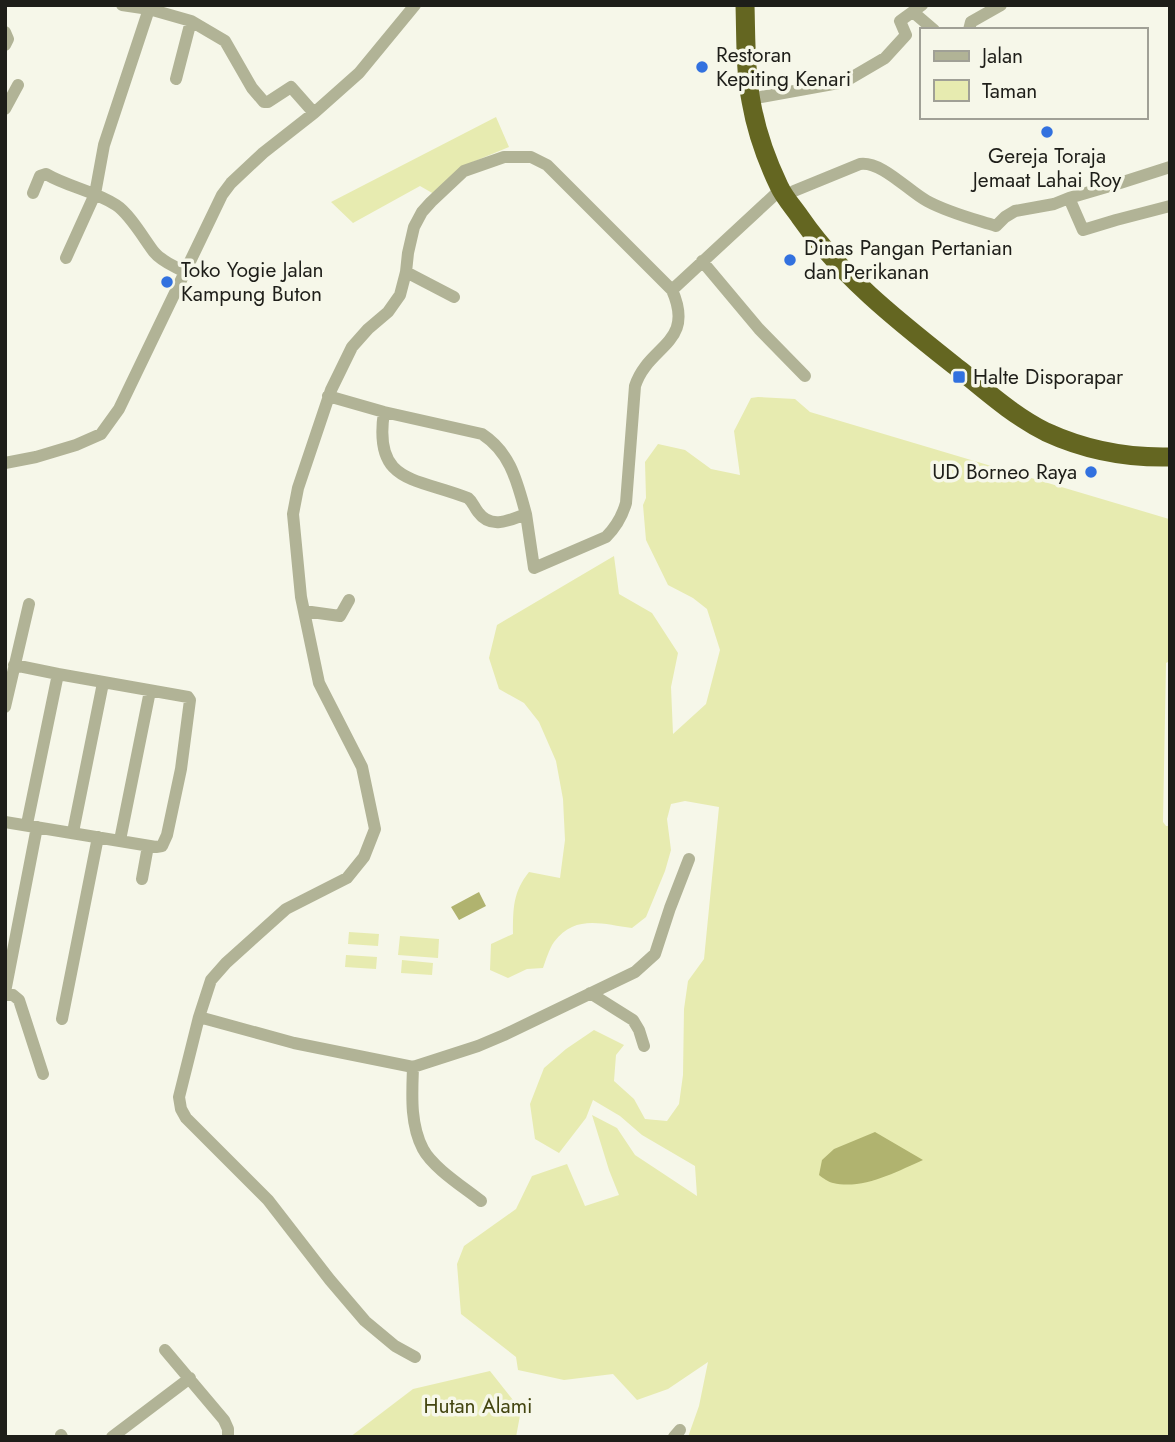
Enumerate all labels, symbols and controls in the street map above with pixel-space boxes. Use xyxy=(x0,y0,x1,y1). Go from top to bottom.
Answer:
legend xyxy=(920,28,1147,119)
place label: Restoran Kepiting Kenari xyxy=(716,40,851,94)
text: Jalan xyxy=(979,41,1023,71)
marker: Restoran Kepiting Kenari xyxy=(694,59,710,75)
text: Taman xyxy=(982,76,1037,106)
marker: Gereja Toraja Jemaat Lahai Roy xyxy=(1039,124,1055,140)
place label: Gereja Toraja Jemaat Lahai Roy xyxy=(970,141,1122,195)
place label: Dinas Pangan Pertanian dan Perikanan xyxy=(804,233,1013,287)
marker: Dinas Pangan Pertanian dan Perikanan xyxy=(782,252,798,268)
place label: Toko Yogie Jalan Kampung Buton xyxy=(181,255,324,309)
marker: Toko Yogie Jalan Kampung Buton xyxy=(159,274,175,290)
place label: Halte Disporapar xyxy=(973,362,1124,392)
marker: Halte Disporapar xyxy=(951,369,967,385)
place label: UD Borneo Raya xyxy=(932,457,1077,487)
marker: UD Borneo Raya xyxy=(1083,464,1099,480)
park label: Hutan Alami xyxy=(423,1391,533,1421)

